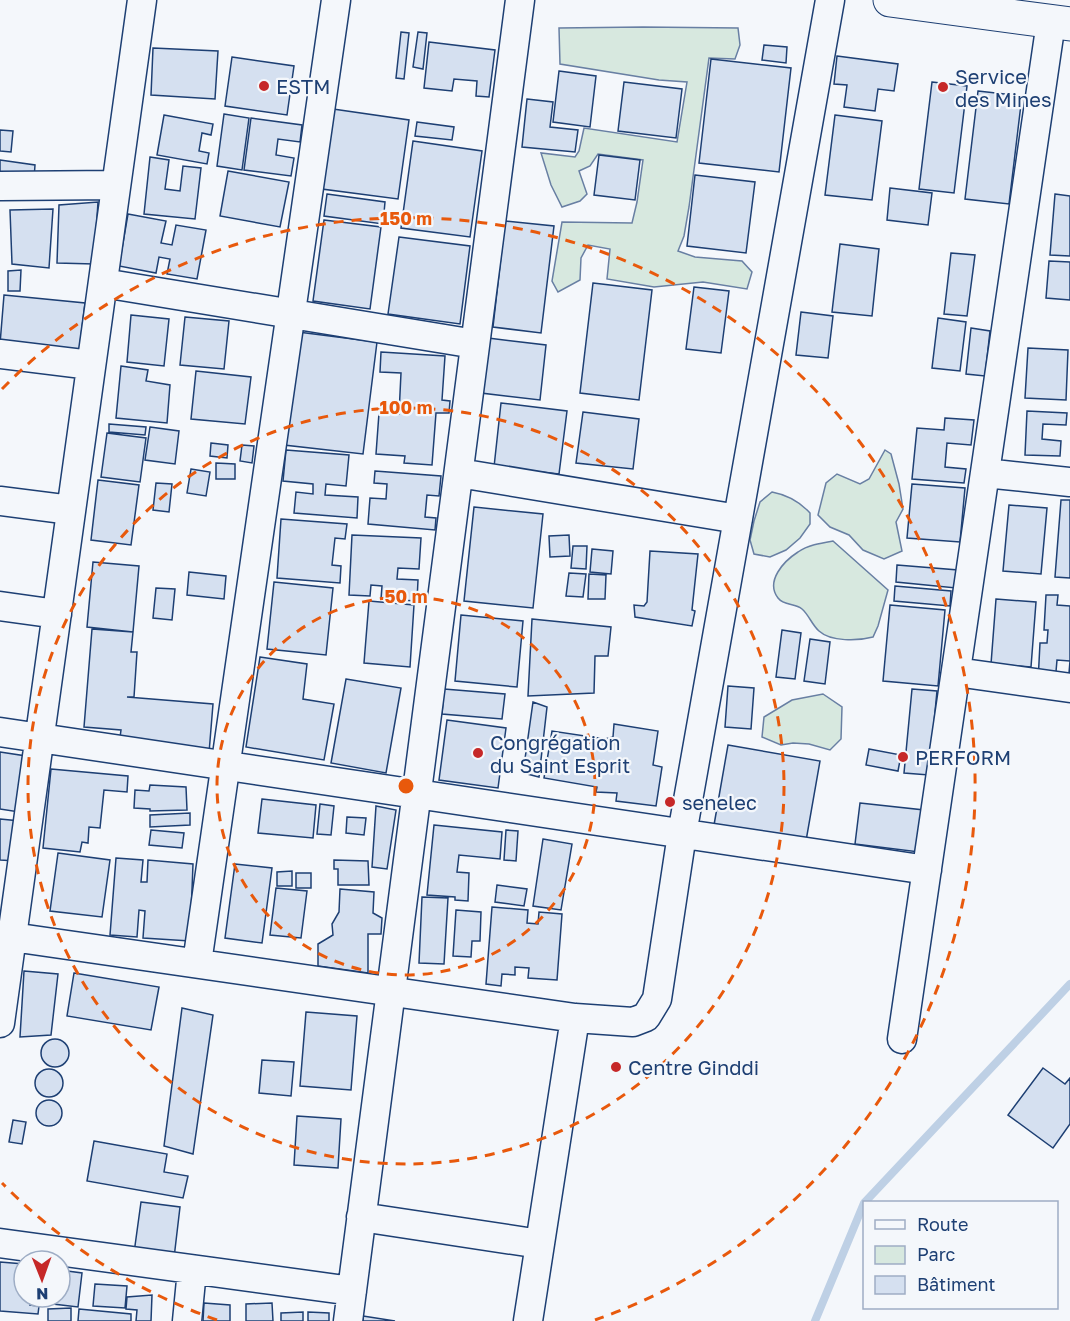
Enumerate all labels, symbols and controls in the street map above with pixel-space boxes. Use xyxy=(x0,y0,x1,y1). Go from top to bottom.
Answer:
place label: Service des Mines xyxy=(955,64,1052,111)
place label: ESTM xyxy=(276,74,330,98)
marker: ESTM xyxy=(257,79,271,93)
marker: Service des Mines xyxy=(936,80,950,94)
text: 150 m xyxy=(380,207,432,229)
text: 100 m xyxy=(380,396,432,418)
text: 50 m xyxy=(385,585,427,607)
place label: Congrégation du Saint Esprit xyxy=(490,730,630,777)
place label: PERFORM xyxy=(915,745,1011,769)
marker: Congrégation du Saint Esprit xyxy=(471,746,485,760)
marker: PERFORM xyxy=(896,750,910,764)
centre of rings xyxy=(396,776,416,796)
place label: senelec xyxy=(682,790,757,814)
marker: senelec xyxy=(663,795,677,809)
place label: Centre Ginddi xyxy=(628,1055,759,1079)
marker: Centre Ginddi xyxy=(609,1060,623,1074)
legend xyxy=(863,1201,1058,1309)
text: Route xyxy=(917,1213,968,1235)
text: Parc xyxy=(917,1243,956,1265)
north arrow xyxy=(12,1249,72,1309)
text: Bâtiment xyxy=(917,1273,996,1295)
text: N xyxy=(36,1284,49,1304)

